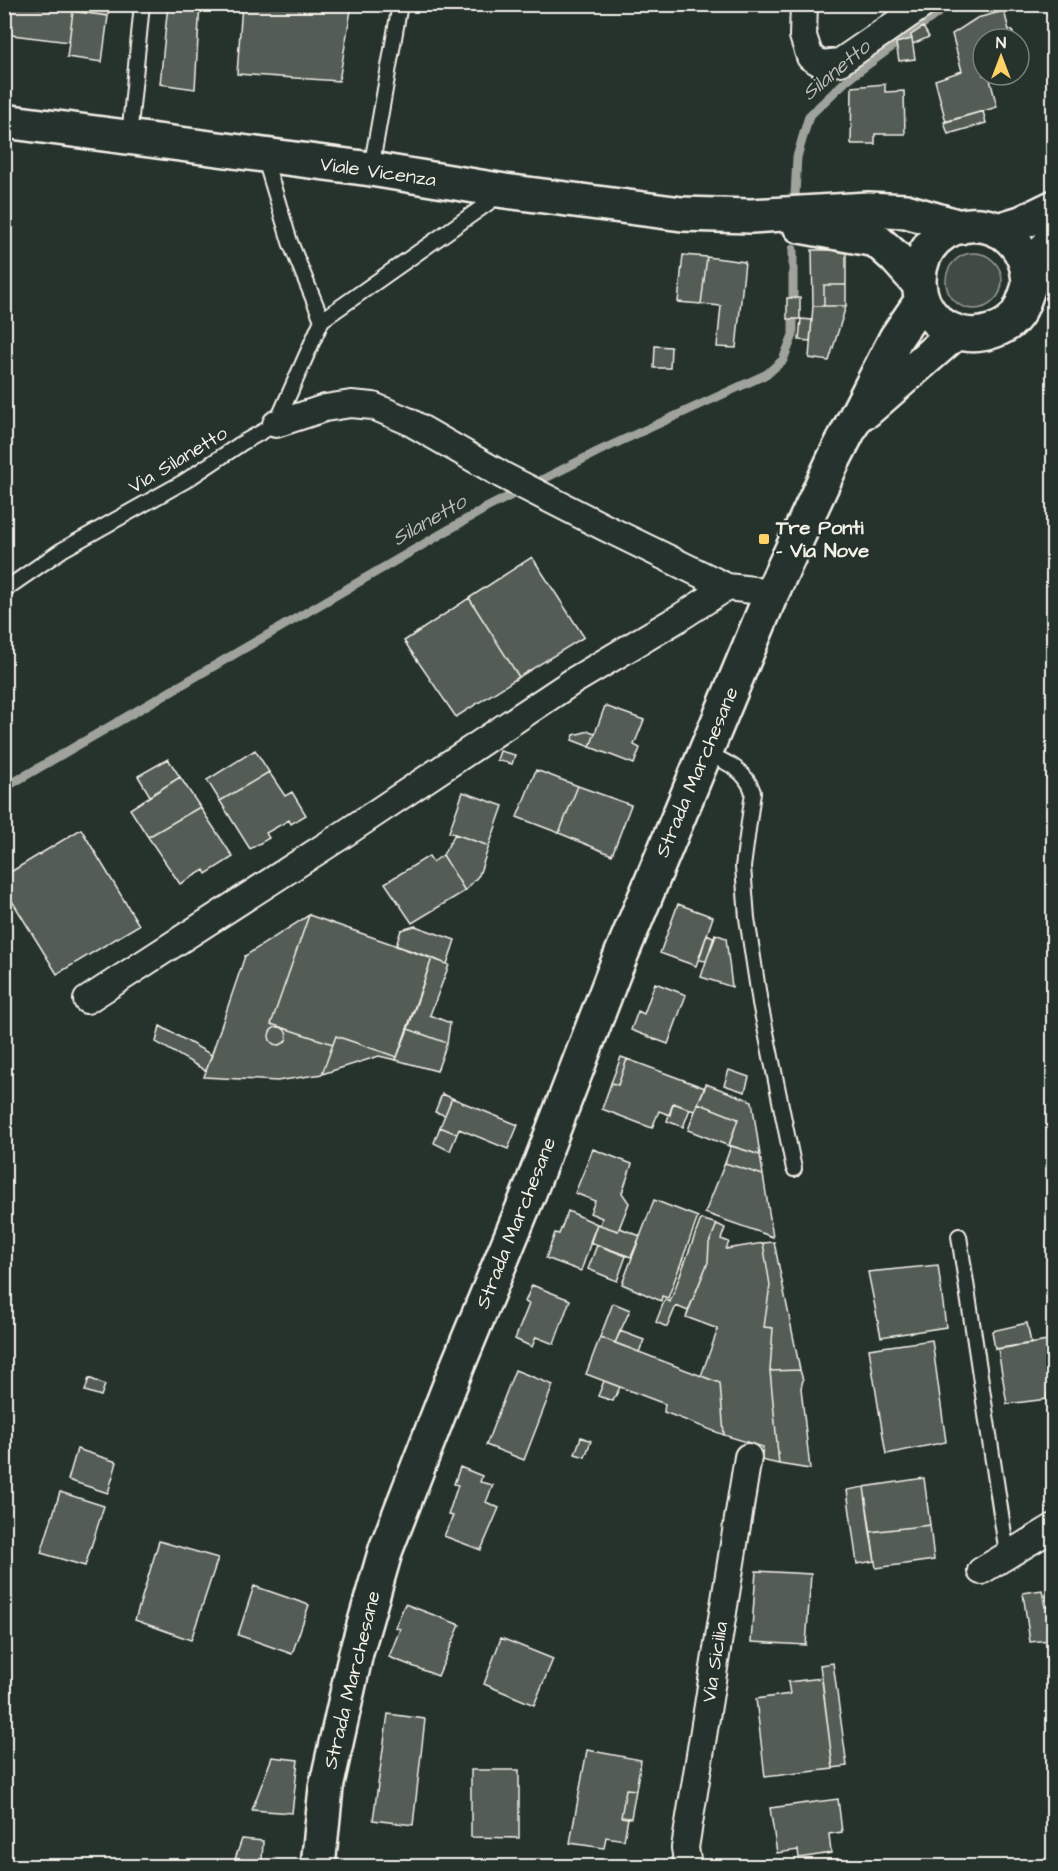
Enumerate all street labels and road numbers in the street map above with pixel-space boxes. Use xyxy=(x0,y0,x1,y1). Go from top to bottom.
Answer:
street label: Viale Vicenza xyxy=(318,150,438,194)
street label: Via Silanetto xyxy=(123,419,233,501)
street label: Strada Marchesane xyxy=(648,682,746,862)
street label: Strada Marchesane xyxy=(469,1133,563,1313)
street label: Strada Marchesane xyxy=(316,1588,388,1772)
street label: Via Sicilia xyxy=(695,1619,735,1705)

